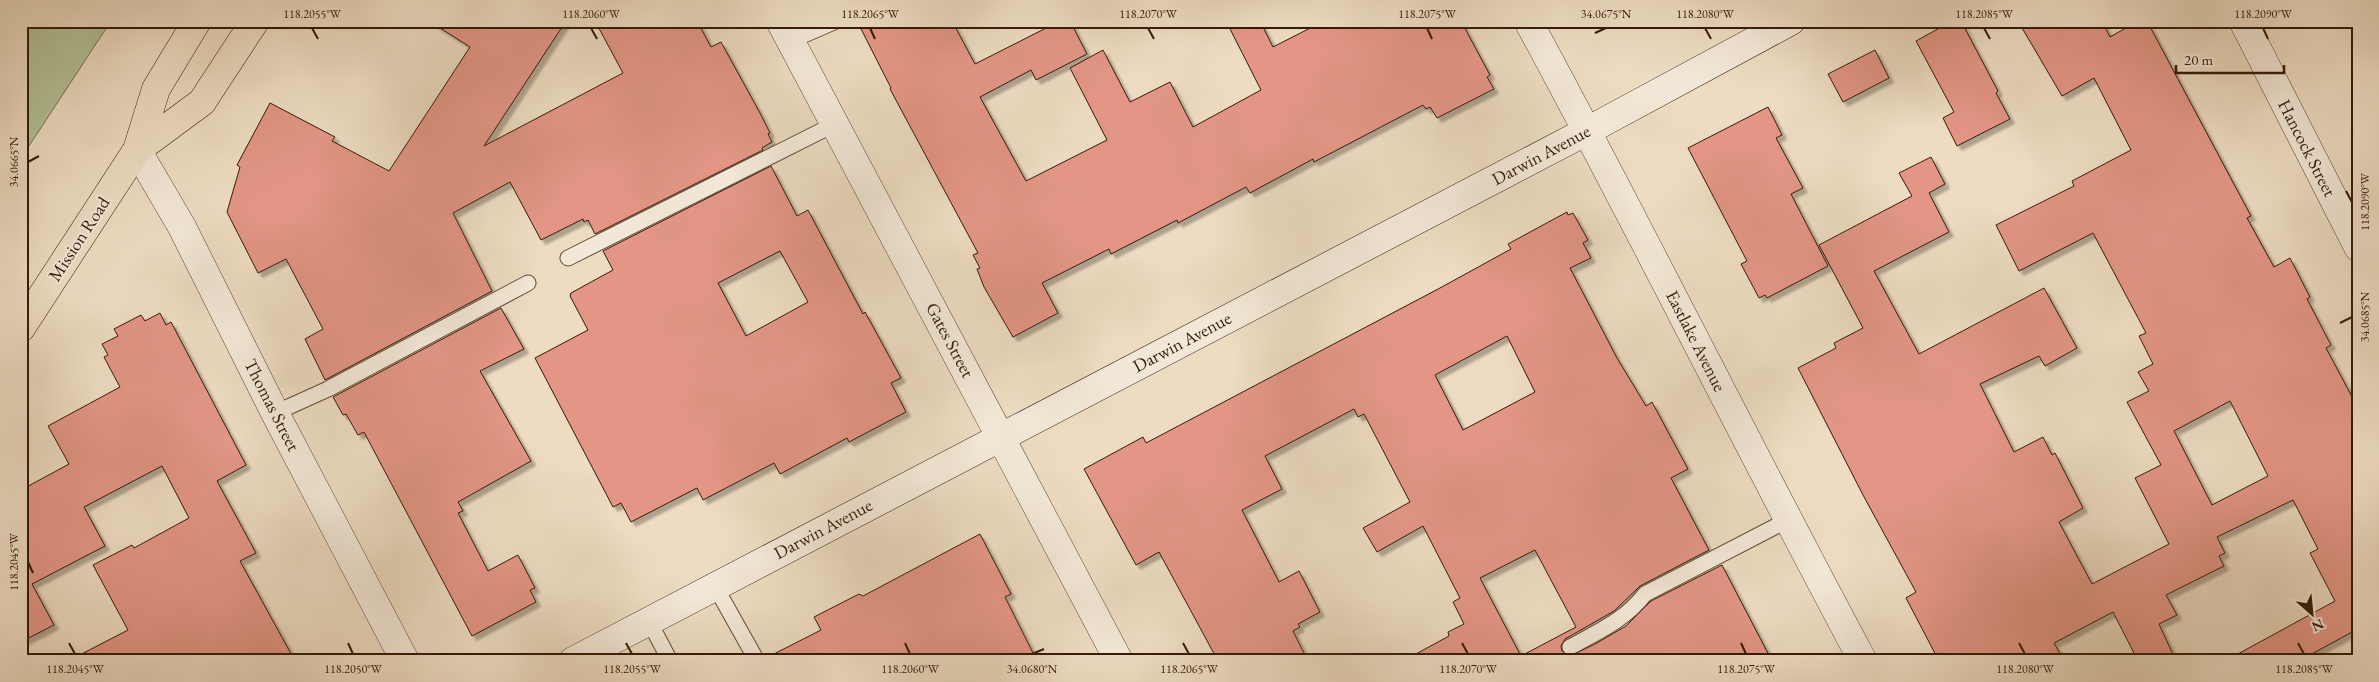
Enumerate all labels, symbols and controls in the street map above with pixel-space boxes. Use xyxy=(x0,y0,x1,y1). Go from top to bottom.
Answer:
text: 118.2055°W xyxy=(283,6,342,22)
text: 118.2060°W xyxy=(562,6,621,22)
text: 118.2065°W xyxy=(841,6,900,22)
text: 118.2070°W xyxy=(1119,6,1178,22)
text: 118.2075°W xyxy=(1398,6,1457,22)
text: 34.0675°N xyxy=(1581,6,1632,22)
text: 118.2080°W xyxy=(1676,6,1735,22)
text: 118.2085°W xyxy=(1955,6,2014,22)
text: 118.2090°W xyxy=(2234,6,2293,22)
scale bar xyxy=(2176,42,2284,74)
text: 20 m xyxy=(2184,50,2213,69)
street label: Hancock Street xyxy=(2273,95,2342,201)
street label: Darwin Avenue xyxy=(1488,119,1594,190)
text: 34.0665°N xyxy=(6,136,22,187)
text: 118.2090°W xyxy=(2357,172,2373,231)
street label: Mission Road xyxy=(43,191,115,285)
street label: Eastlake Avenue xyxy=(1661,286,1732,395)
text: 34.0685°N xyxy=(2357,291,2373,342)
street label: Gates Street xyxy=(921,298,980,382)
street label: Darwin Avenue xyxy=(1129,306,1235,377)
street label: Thomas Street xyxy=(239,355,306,455)
street label: Darwin Avenue xyxy=(770,493,876,564)
text: 118.2045°W xyxy=(6,532,22,591)
north arrow xyxy=(2286,590,2336,640)
text: N xyxy=(2308,615,2327,636)
text: 118.2045°W xyxy=(46,661,105,677)
text: 118.2050°W xyxy=(324,661,383,677)
text: 118.2055°W xyxy=(603,661,662,677)
text: 118.2060°W xyxy=(881,661,940,677)
text: 34.0680°N xyxy=(1007,661,1058,677)
text: 118.2065°W xyxy=(1160,661,1219,677)
text: 118.2070°W xyxy=(1439,661,1498,677)
text: 118.2075°W xyxy=(1717,661,1776,677)
text: 118.2080°W xyxy=(1996,661,2055,677)
text: 118.2085°W xyxy=(2275,661,2334,677)

